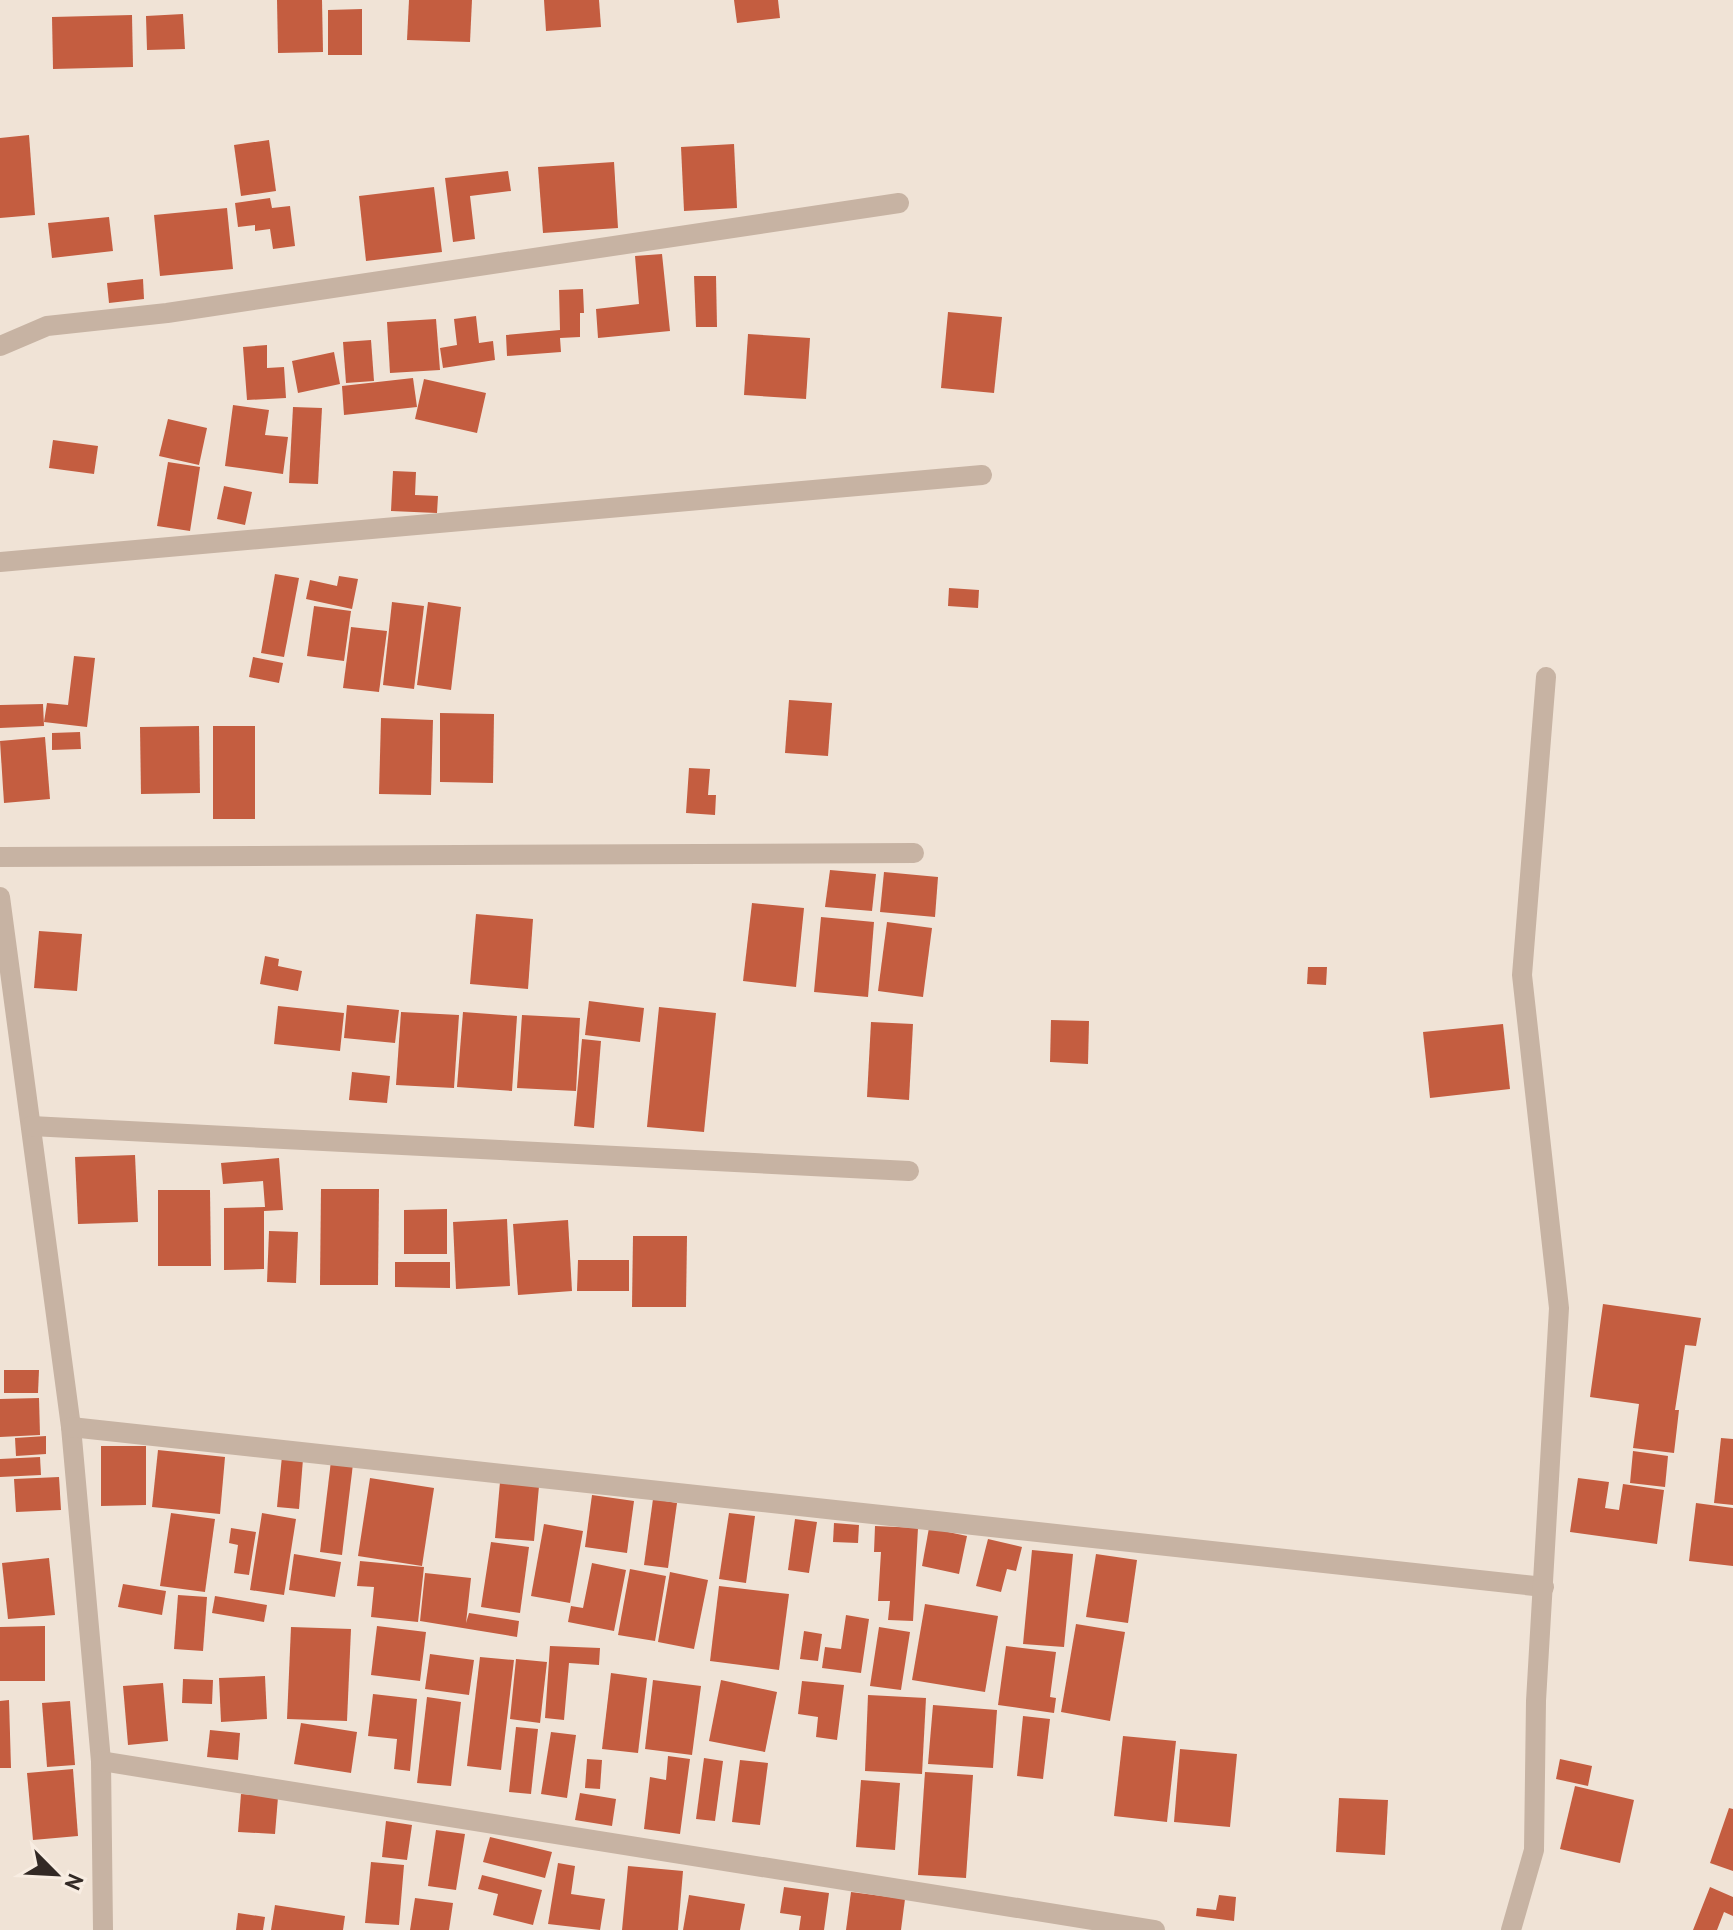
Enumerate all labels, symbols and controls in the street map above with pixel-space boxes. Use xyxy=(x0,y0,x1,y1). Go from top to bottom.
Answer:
north arrow xyxy=(16,1834,96,1914)
text: N xyxy=(59,1870,90,1894)

